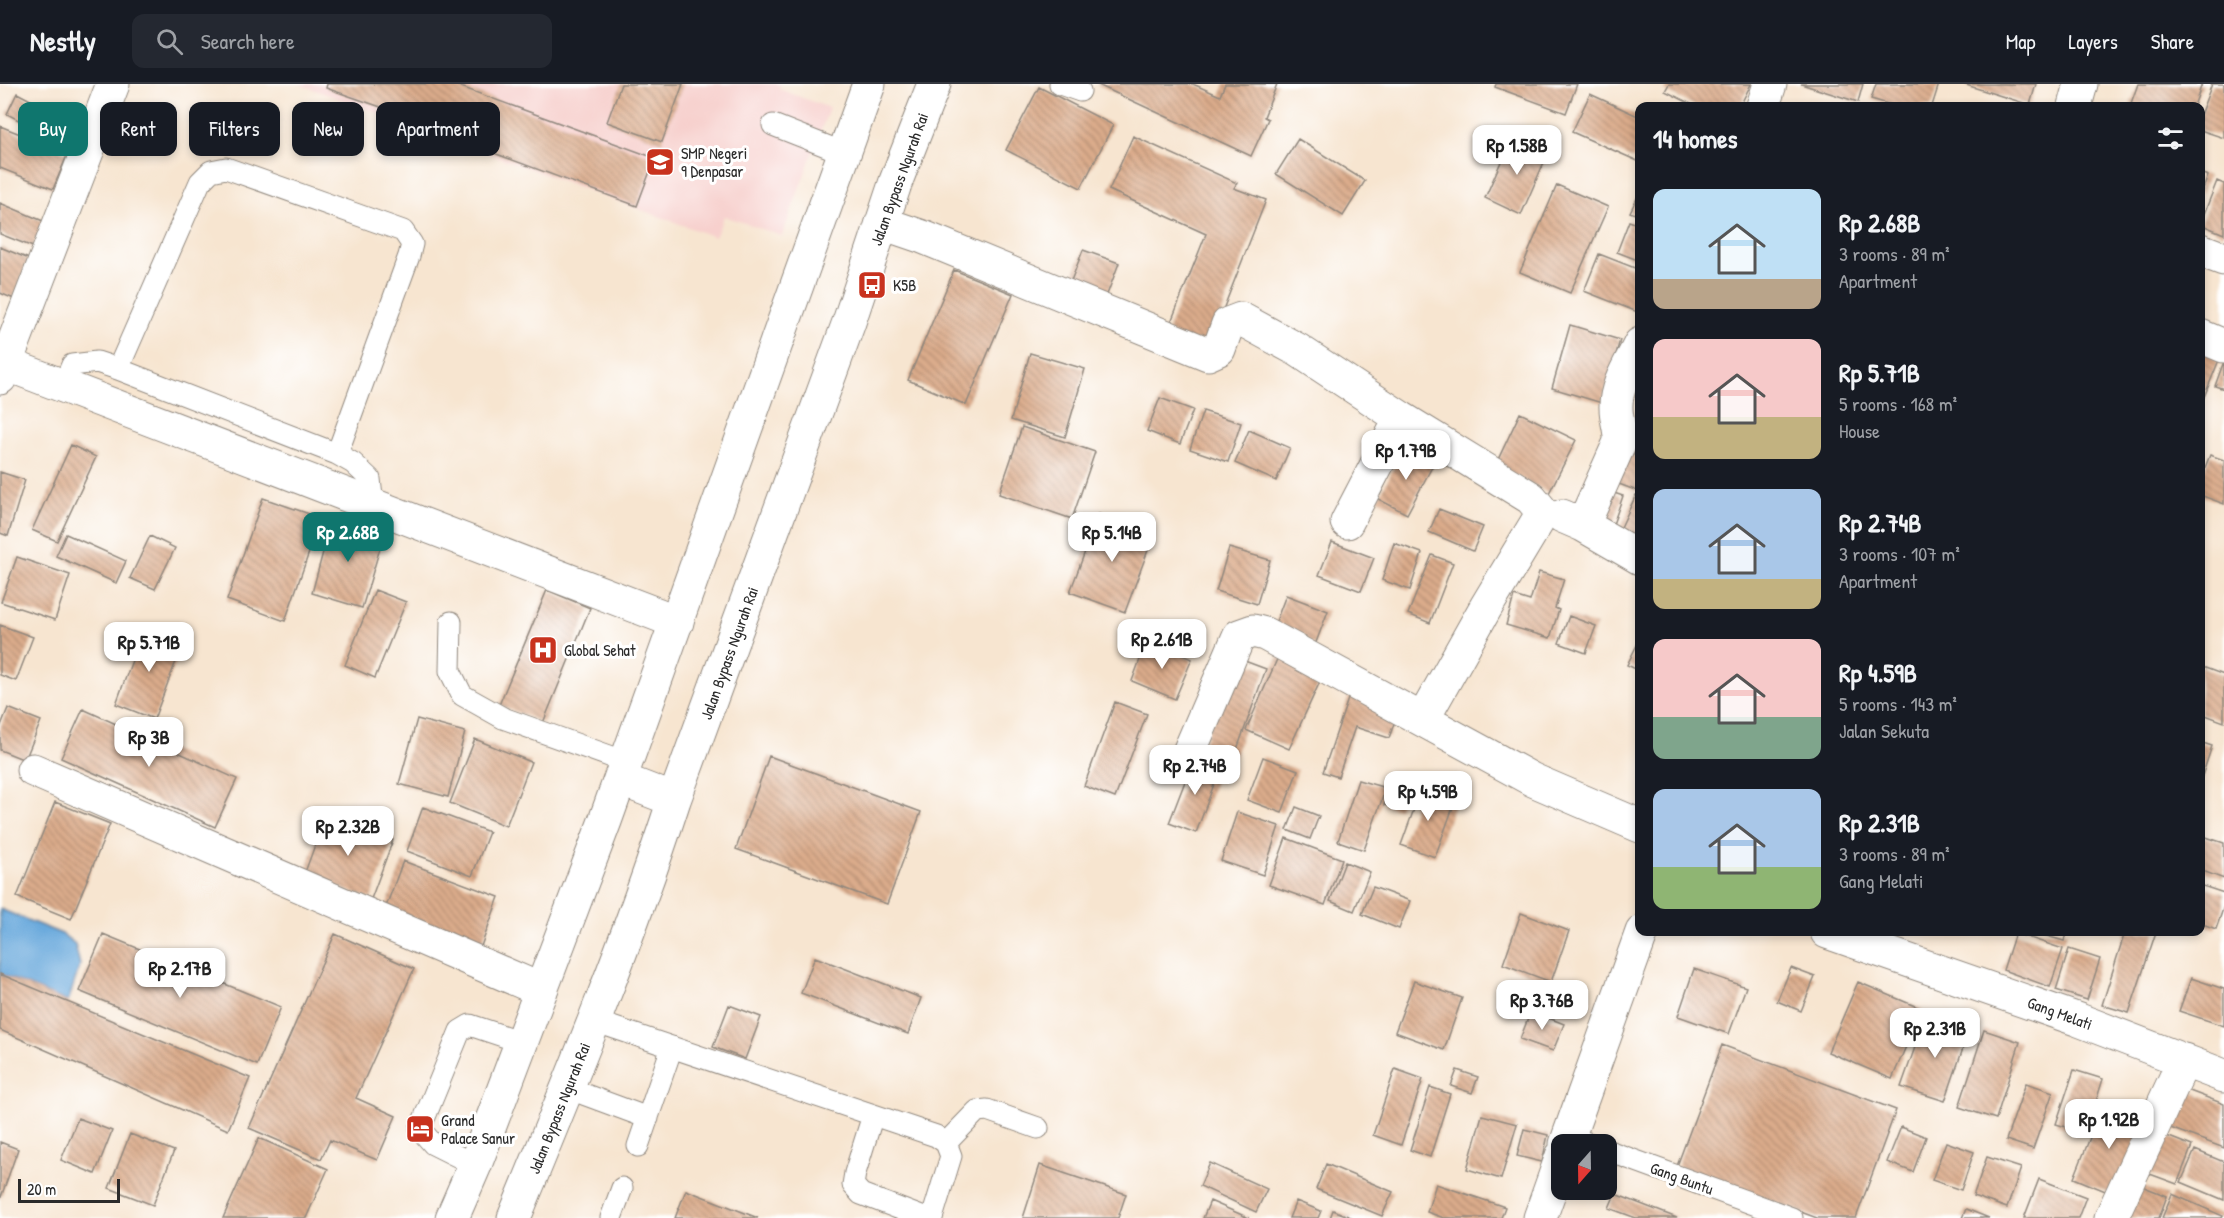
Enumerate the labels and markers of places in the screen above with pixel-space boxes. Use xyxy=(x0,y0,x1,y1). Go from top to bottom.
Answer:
pin: Rp 1.58B xyxy=(1455,125,1579,176)
place label: SMP Negeri 9 Denpasar xyxy=(681,142,747,182)
school or university icon: SMP Negeri 9 Denpasar xyxy=(644,146,676,178)
bus stop icon: K5B xyxy=(856,269,888,301)
place label: K5B xyxy=(893,274,916,296)
pin: Rp 1.79B xyxy=(1344,430,1468,481)
pin: Rp 2.68B xyxy=(286,512,410,563)
pin: Rp 5.14B xyxy=(1050,512,1174,563)
pin: Rp 2.61B xyxy=(1100,619,1224,670)
pin: Rp 5.71B xyxy=(87,622,211,673)
hospital icon: Global Sehat xyxy=(527,634,559,666)
place label: Global Sehat xyxy=(564,639,636,661)
pin: Rp 3B xyxy=(107,717,191,768)
pin: Rp 2.74B xyxy=(1133,745,1257,796)
pin: Rp 4.59B xyxy=(1366,771,1490,822)
pin: Rp 2.32B xyxy=(286,806,410,857)
pin: Rp 2.17B xyxy=(118,948,242,999)
pin: Rp 3.76B xyxy=(1480,980,1604,1031)
pin: Rp 2.31B xyxy=(1873,1008,1997,1059)
pin: Rp 1.92B xyxy=(2047,1099,2171,1150)
place label: Grand Palace Sanur xyxy=(441,1109,515,1149)
hotel icon: Grand Palace Sanur xyxy=(404,1113,436,1145)

